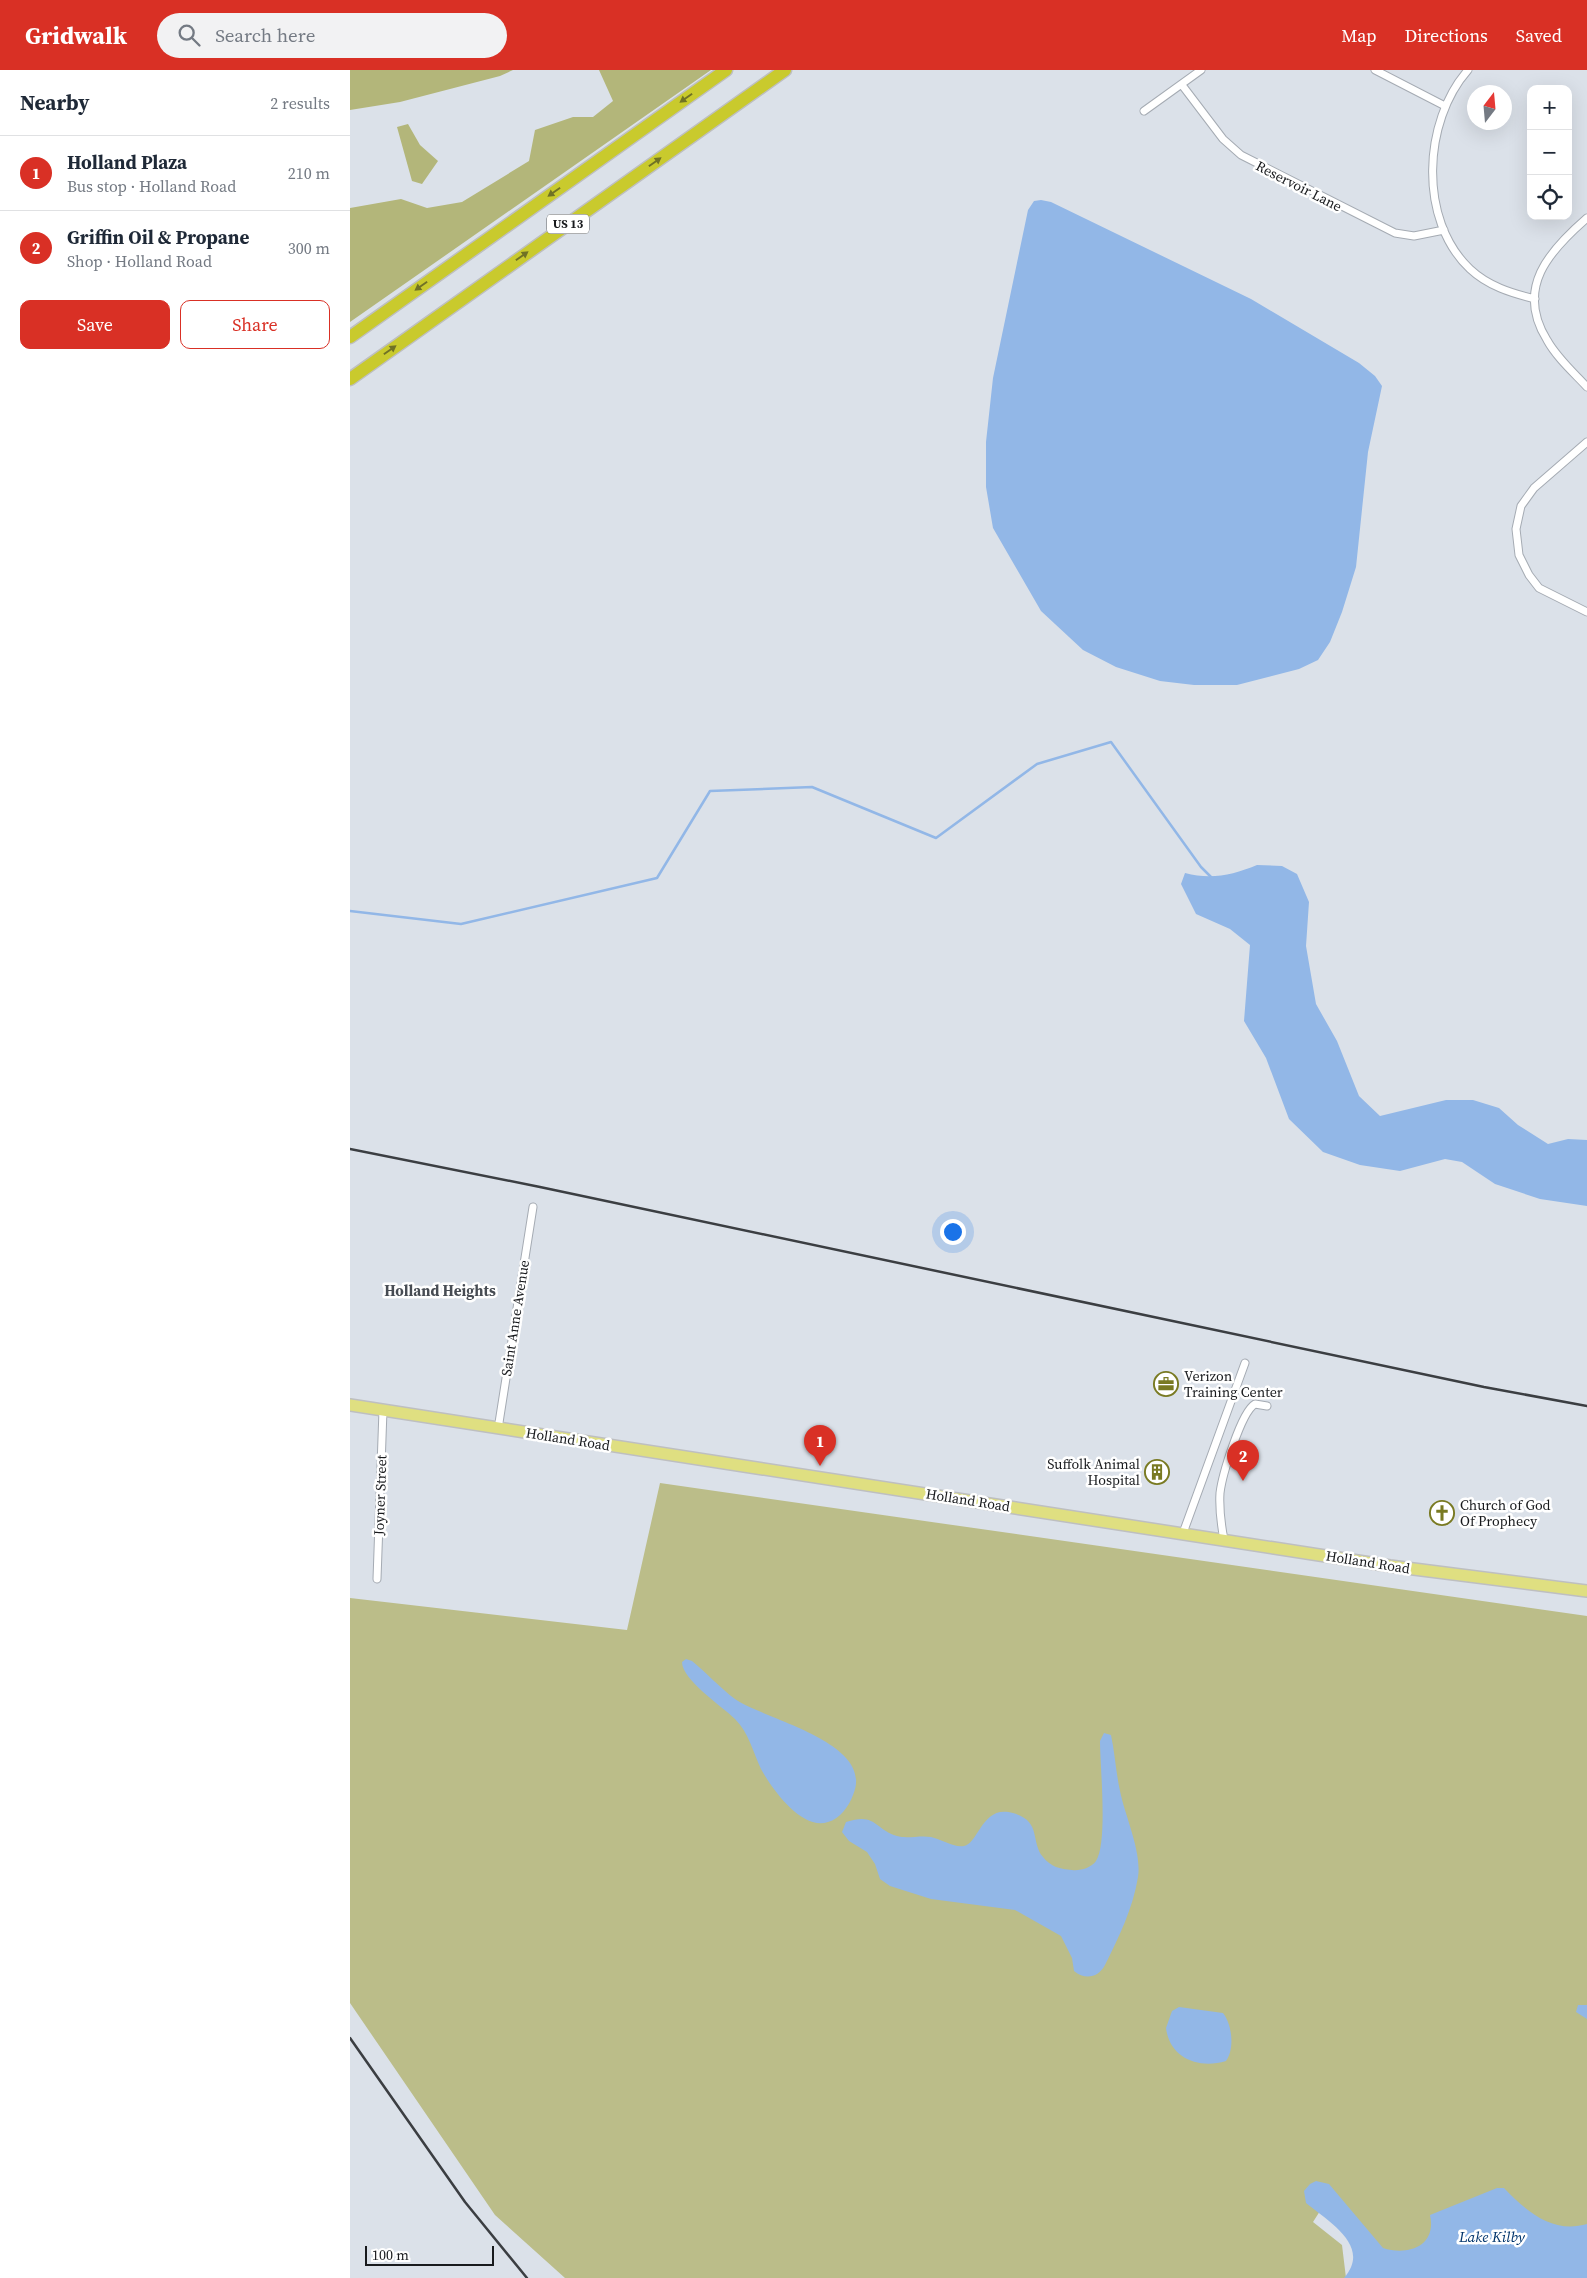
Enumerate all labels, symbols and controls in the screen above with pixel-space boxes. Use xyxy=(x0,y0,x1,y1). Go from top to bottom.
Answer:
search box xyxy=(157,13,507,58)
text: Gridwalk xyxy=(25,19,127,52)
icon: search xyxy=(175,21,203,49)
text: Search here xyxy=(215,22,315,48)
text: Map xyxy=(1341,23,1377,48)
text: Directions xyxy=(1405,23,1488,48)
text: Saved xyxy=(1516,23,1562,48)
north arrow xyxy=(1467,85,1512,130)
map controls xyxy=(1527,85,1572,220)
button: + xyxy=(1527,85,1572,130)
text: Nearby xyxy=(20,88,90,117)
text: 2 results xyxy=(270,92,330,114)
one-way arrow xyxy=(680,93,693,103)
button: − xyxy=(1527,130,1572,175)
text: Holland Plaza xyxy=(67,149,187,175)
street label: Reservoir Lane xyxy=(1252,156,1346,216)
one-way arrow xyxy=(648,157,661,168)
text: 1 xyxy=(32,162,40,184)
text: 210 m xyxy=(288,162,330,184)
text: Bus stop · Holland Road xyxy=(67,175,236,197)
button: locate xyxy=(1527,175,1572,220)
one-way arrow xyxy=(547,187,561,197)
road number: US 13 xyxy=(547,214,589,234)
text: Griffin Oil & Propane xyxy=(67,224,249,250)
text: 2 xyxy=(32,237,40,259)
text: 300 m xyxy=(288,237,330,259)
text: Shop · Holland Road xyxy=(67,250,212,272)
one-way arrow xyxy=(516,251,529,261)
one-way arrow xyxy=(415,281,428,291)
button: Save xyxy=(20,300,170,349)
button: Share xyxy=(180,300,330,349)
one-way arrow xyxy=(383,345,397,355)
your location xyxy=(940,1219,966,1245)
street label: Saint Anne Avenue xyxy=(496,1258,534,1378)
district label: Holland Heights xyxy=(384,1280,496,1301)
place label: Verizon Training Center xyxy=(1184,1366,1283,1402)
office icon: Verizon Training Center xyxy=(1153,1371,1179,1397)
street label: Holland Road xyxy=(524,1422,612,1456)
pin: 1 xyxy=(804,1425,836,1466)
pin: 2 xyxy=(1227,1440,1259,1481)
street label: Joyner Street xyxy=(369,1454,391,1537)
place label: Suffolk Animal Hospital xyxy=(1047,1454,1140,1490)
building icon: Suffolk Animal Hospital xyxy=(1144,1459,1170,1485)
street label: Holland Road xyxy=(924,1483,1012,1517)
place label: Church of God Of Prophecy xyxy=(1460,1495,1551,1531)
church icon: Church of God Of Prophecy xyxy=(1429,1500,1455,1526)
street label: Holland Road xyxy=(1324,1545,1412,1579)
water label: Lake Kilby xyxy=(1458,2226,1526,2247)
scale bar xyxy=(365,2243,494,2266)
text: 100 m xyxy=(372,2245,409,2265)

